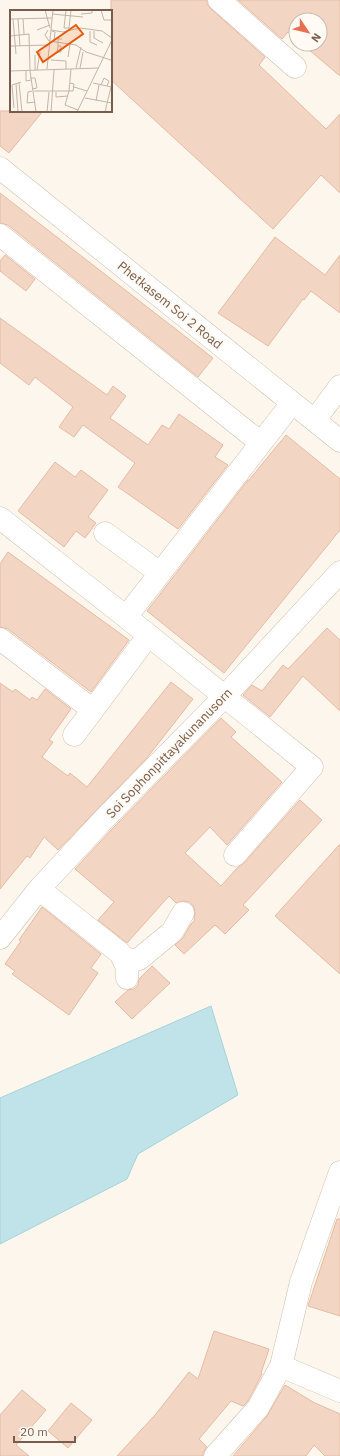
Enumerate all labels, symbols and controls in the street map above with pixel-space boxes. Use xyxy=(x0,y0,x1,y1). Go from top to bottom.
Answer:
inset map xyxy=(10,10,112,112)
north arrow xyxy=(288,12,328,52)
text: N xyxy=(308,30,324,45)
street label: Phetkasem Soi 2 Road xyxy=(114,257,226,353)
street label: Soi Sophonpittayakunanusorn xyxy=(102,684,236,822)
scale bar xyxy=(14,1418,75,1444)
text: 20 m xyxy=(20,1424,48,1439)

